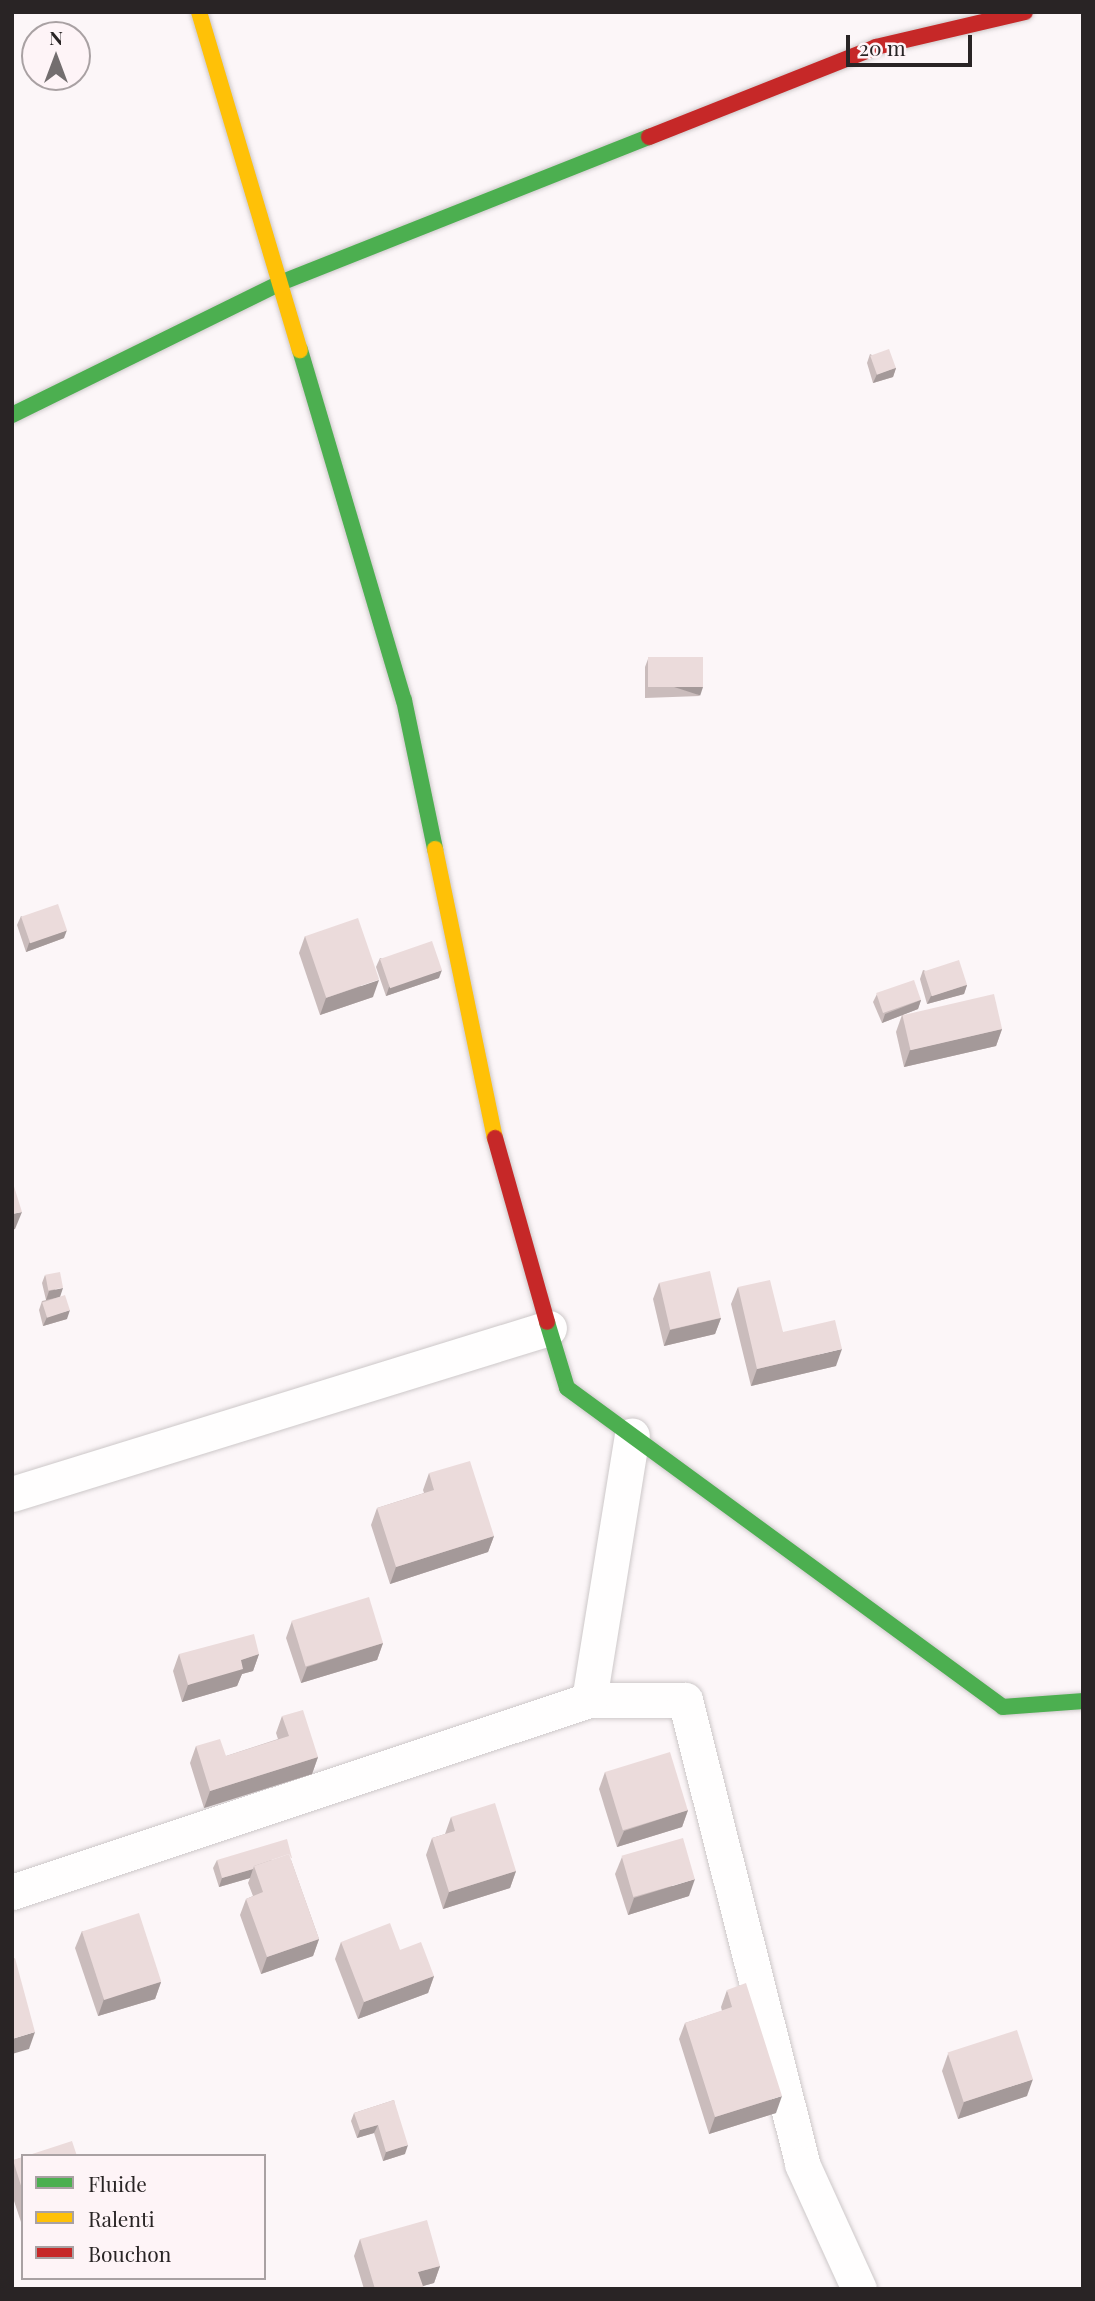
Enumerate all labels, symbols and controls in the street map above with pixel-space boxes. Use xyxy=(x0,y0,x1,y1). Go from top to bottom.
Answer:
north arrow xyxy=(21,21,91,91)
scale bar xyxy=(850,21,976,65)
text: N xyxy=(49,24,63,50)
text: 20 m xyxy=(859,33,906,61)
legend xyxy=(21,2154,266,2280)
text: Fluide xyxy=(88,2169,147,2197)
text: Ralenti xyxy=(88,2204,155,2232)
text: Bouchon xyxy=(88,2239,171,2267)

